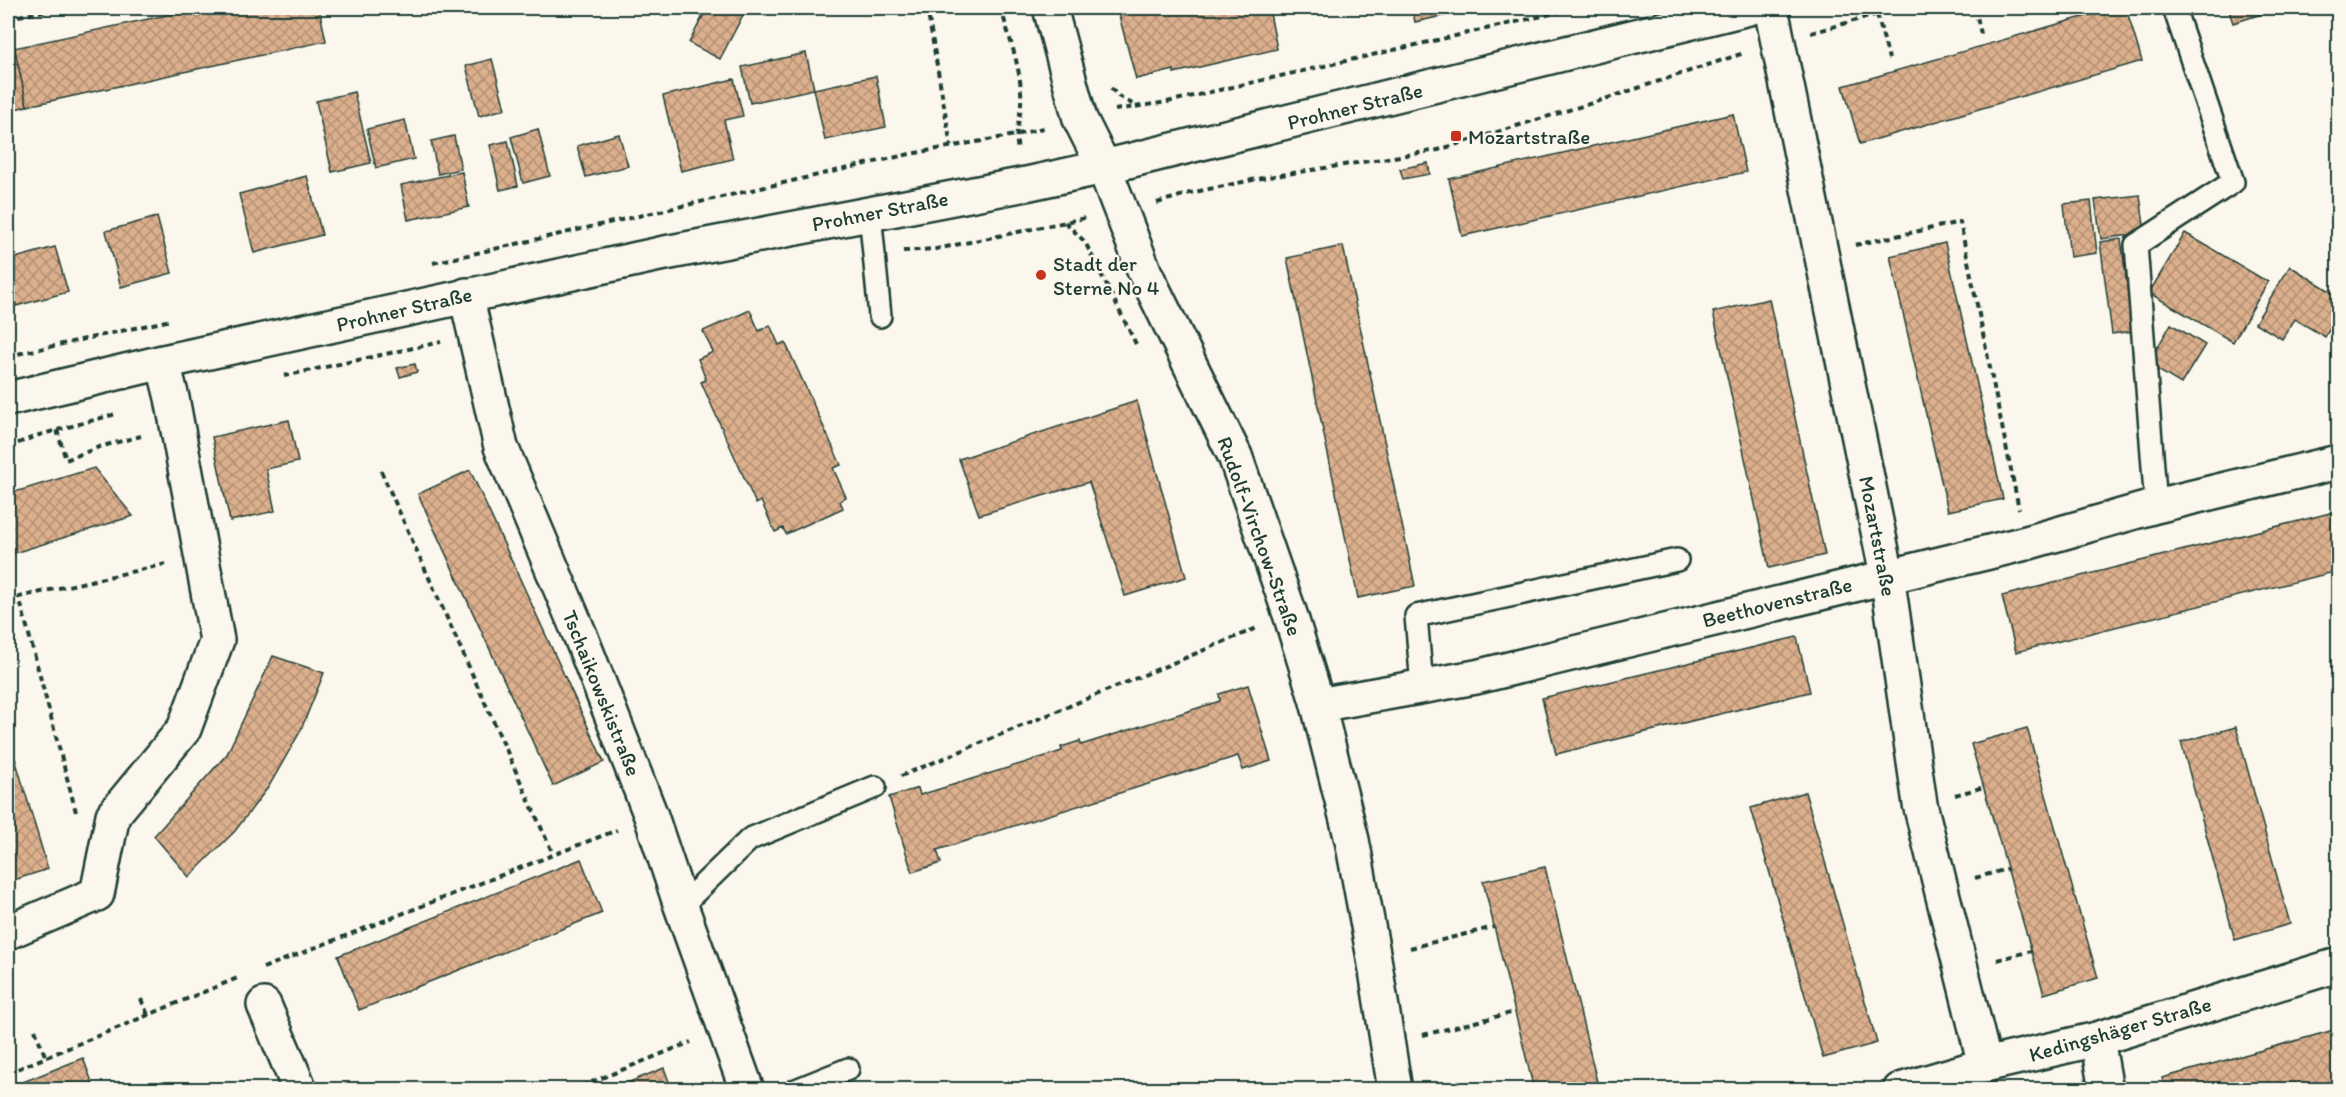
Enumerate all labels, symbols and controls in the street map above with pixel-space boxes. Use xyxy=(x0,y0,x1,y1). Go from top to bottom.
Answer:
street label: Prohner Straße xyxy=(1285,77,1425,135)
place label: Mozartstraße xyxy=(1468,124,1590,149)
marker: Mozartstraße xyxy=(1449,129,1463,143)
street label: Prohner Straße xyxy=(810,186,950,236)
place label: Stadt der Sterne No 4 xyxy=(1053,251,1160,300)
marker: Stadt der Sterne No 4 xyxy=(1034,268,1048,282)
street label: Prohner Straße xyxy=(334,281,474,337)
street label: Rudolf-Virchow-Straße xyxy=(1212,433,1308,639)
street label: Mozartstraße xyxy=(1854,474,1902,598)
street label: Beethovenstraße xyxy=(1700,571,1854,633)
street label: Tschaikowskistraße xyxy=(557,606,647,780)
street label: Kedingshäger Straße xyxy=(2026,991,2214,1067)

